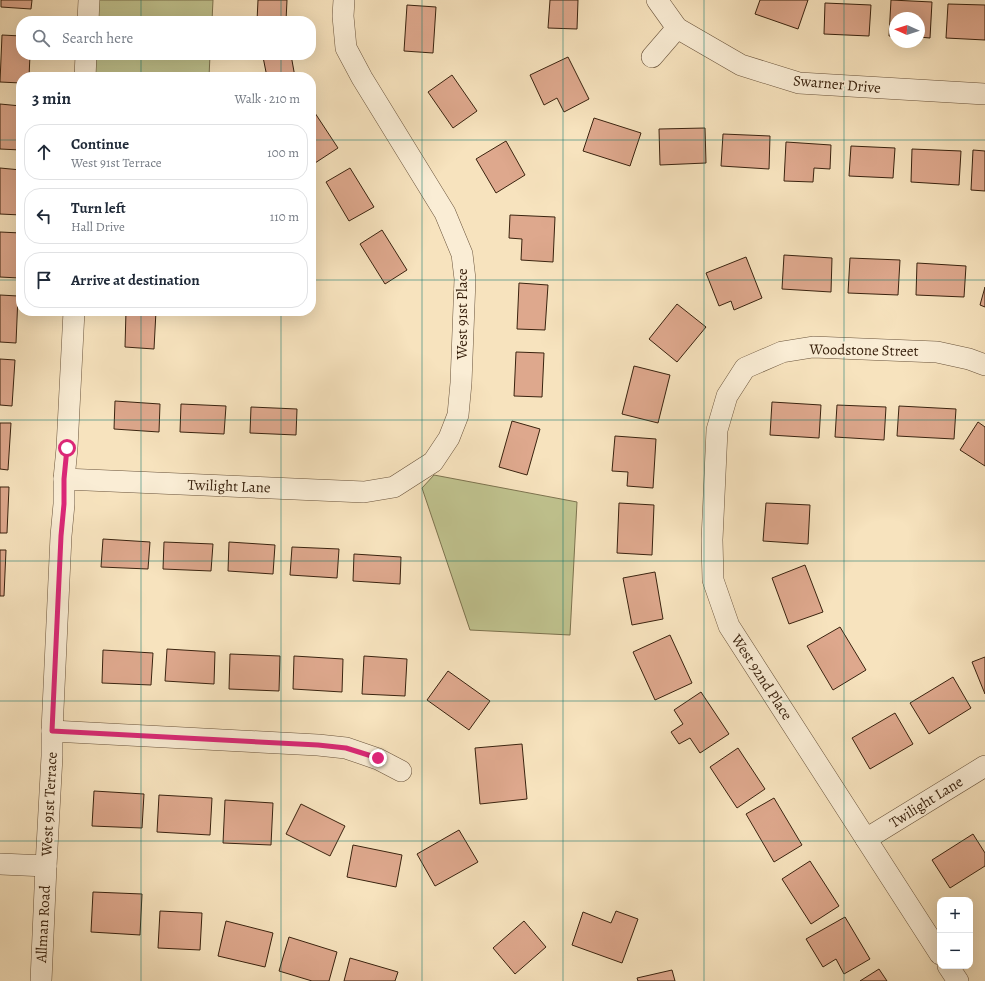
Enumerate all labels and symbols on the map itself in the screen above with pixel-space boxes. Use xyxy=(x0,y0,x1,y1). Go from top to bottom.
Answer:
north arrow xyxy=(889,12,925,48)
street label: Swarner Drive xyxy=(792,70,882,98)
street label: West 91st Place xyxy=(452,268,472,361)
street label: Woodstone Street xyxy=(808,339,919,361)
route start xyxy=(58,439,76,457)
street label: Twilight Lane xyxy=(187,475,271,497)
street label: West 92nd Place xyxy=(726,629,797,724)
route end xyxy=(369,749,387,767)
street label: West 91st Terrace xyxy=(36,751,62,858)
street label: Twilight Lane xyxy=(885,771,967,833)
street label: Allman Road xyxy=(31,884,55,964)

